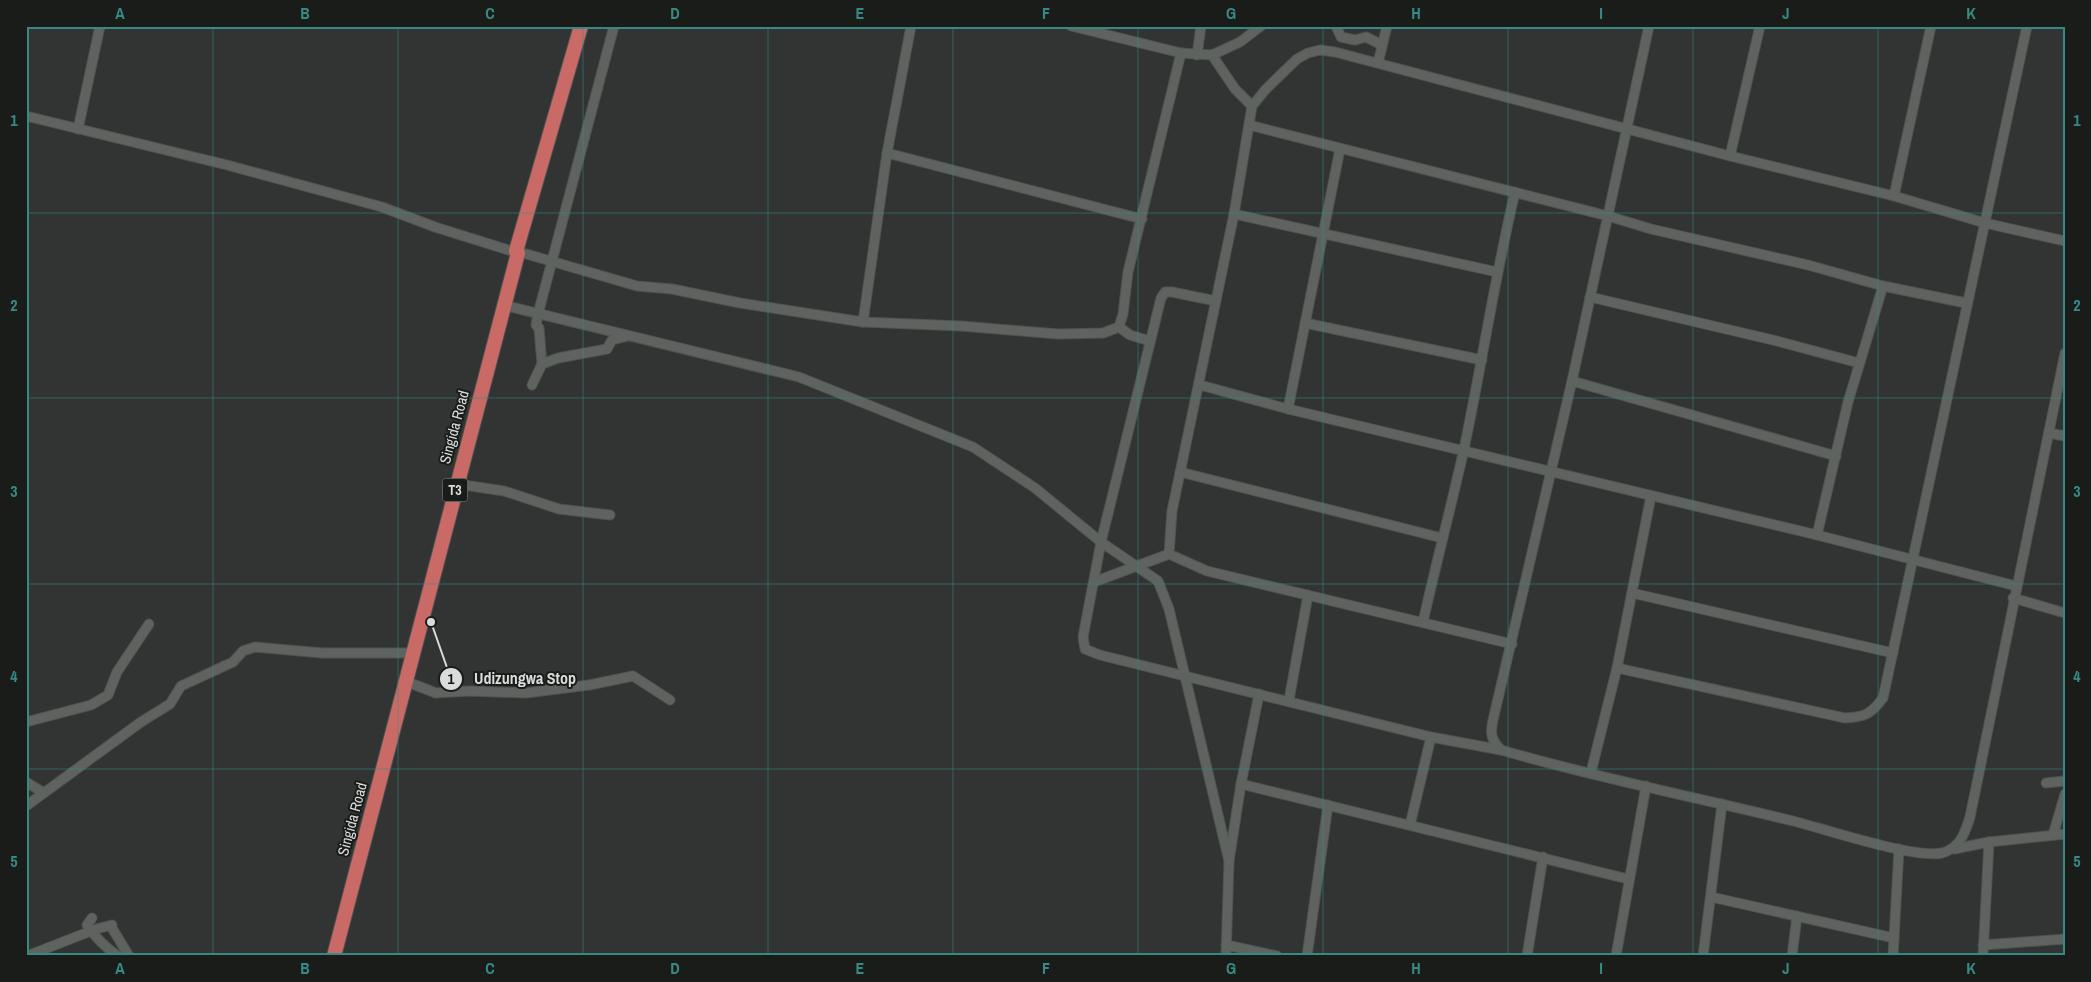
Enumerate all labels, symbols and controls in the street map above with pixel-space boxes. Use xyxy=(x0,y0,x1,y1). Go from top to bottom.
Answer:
text: A xyxy=(115,2,125,24)
text: B xyxy=(300,2,310,24)
text: C xyxy=(485,2,495,24)
text: D xyxy=(670,2,680,24)
text: E xyxy=(856,2,865,24)
text: F xyxy=(1042,2,1050,24)
text: G xyxy=(1226,2,1236,24)
text: H xyxy=(1411,2,1421,24)
text: I xyxy=(1599,2,1603,24)
text: J xyxy=(1782,2,1790,24)
text: K xyxy=(1966,2,1976,24)
text: 1 xyxy=(10,109,18,131)
text: 1 xyxy=(2073,109,2081,131)
text: 2 xyxy=(10,294,18,316)
text: 2 xyxy=(2073,294,2081,316)
street label: Singida Road xyxy=(434,388,474,466)
road number: T3 xyxy=(442,478,468,502)
text: 3 xyxy=(10,480,18,502)
text: 3 xyxy=(2073,480,2081,502)
callout: Udizungwa Stop xyxy=(439,663,586,694)
text: 4 xyxy=(10,665,18,687)
text: 4 xyxy=(2073,665,2081,687)
text: Udizungwa Stop xyxy=(474,667,576,689)
text: 1 xyxy=(448,668,455,689)
street label: Singida Road xyxy=(332,780,372,858)
text: 5 xyxy=(10,850,18,872)
text: 5 xyxy=(2073,850,2081,872)
text: A xyxy=(115,957,125,979)
text: B xyxy=(300,957,310,979)
text: C xyxy=(485,957,495,979)
text: D xyxy=(670,957,680,979)
text: E xyxy=(856,957,865,979)
text: F xyxy=(1042,957,1050,979)
text: G xyxy=(1226,957,1236,979)
text: H xyxy=(1411,957,1421,979)
text: I xyxy=(1599,957,1603,979)
text: J xyxy=(1782,957,1790,979)
text: K xyxy=(1966,957,1976,979)

